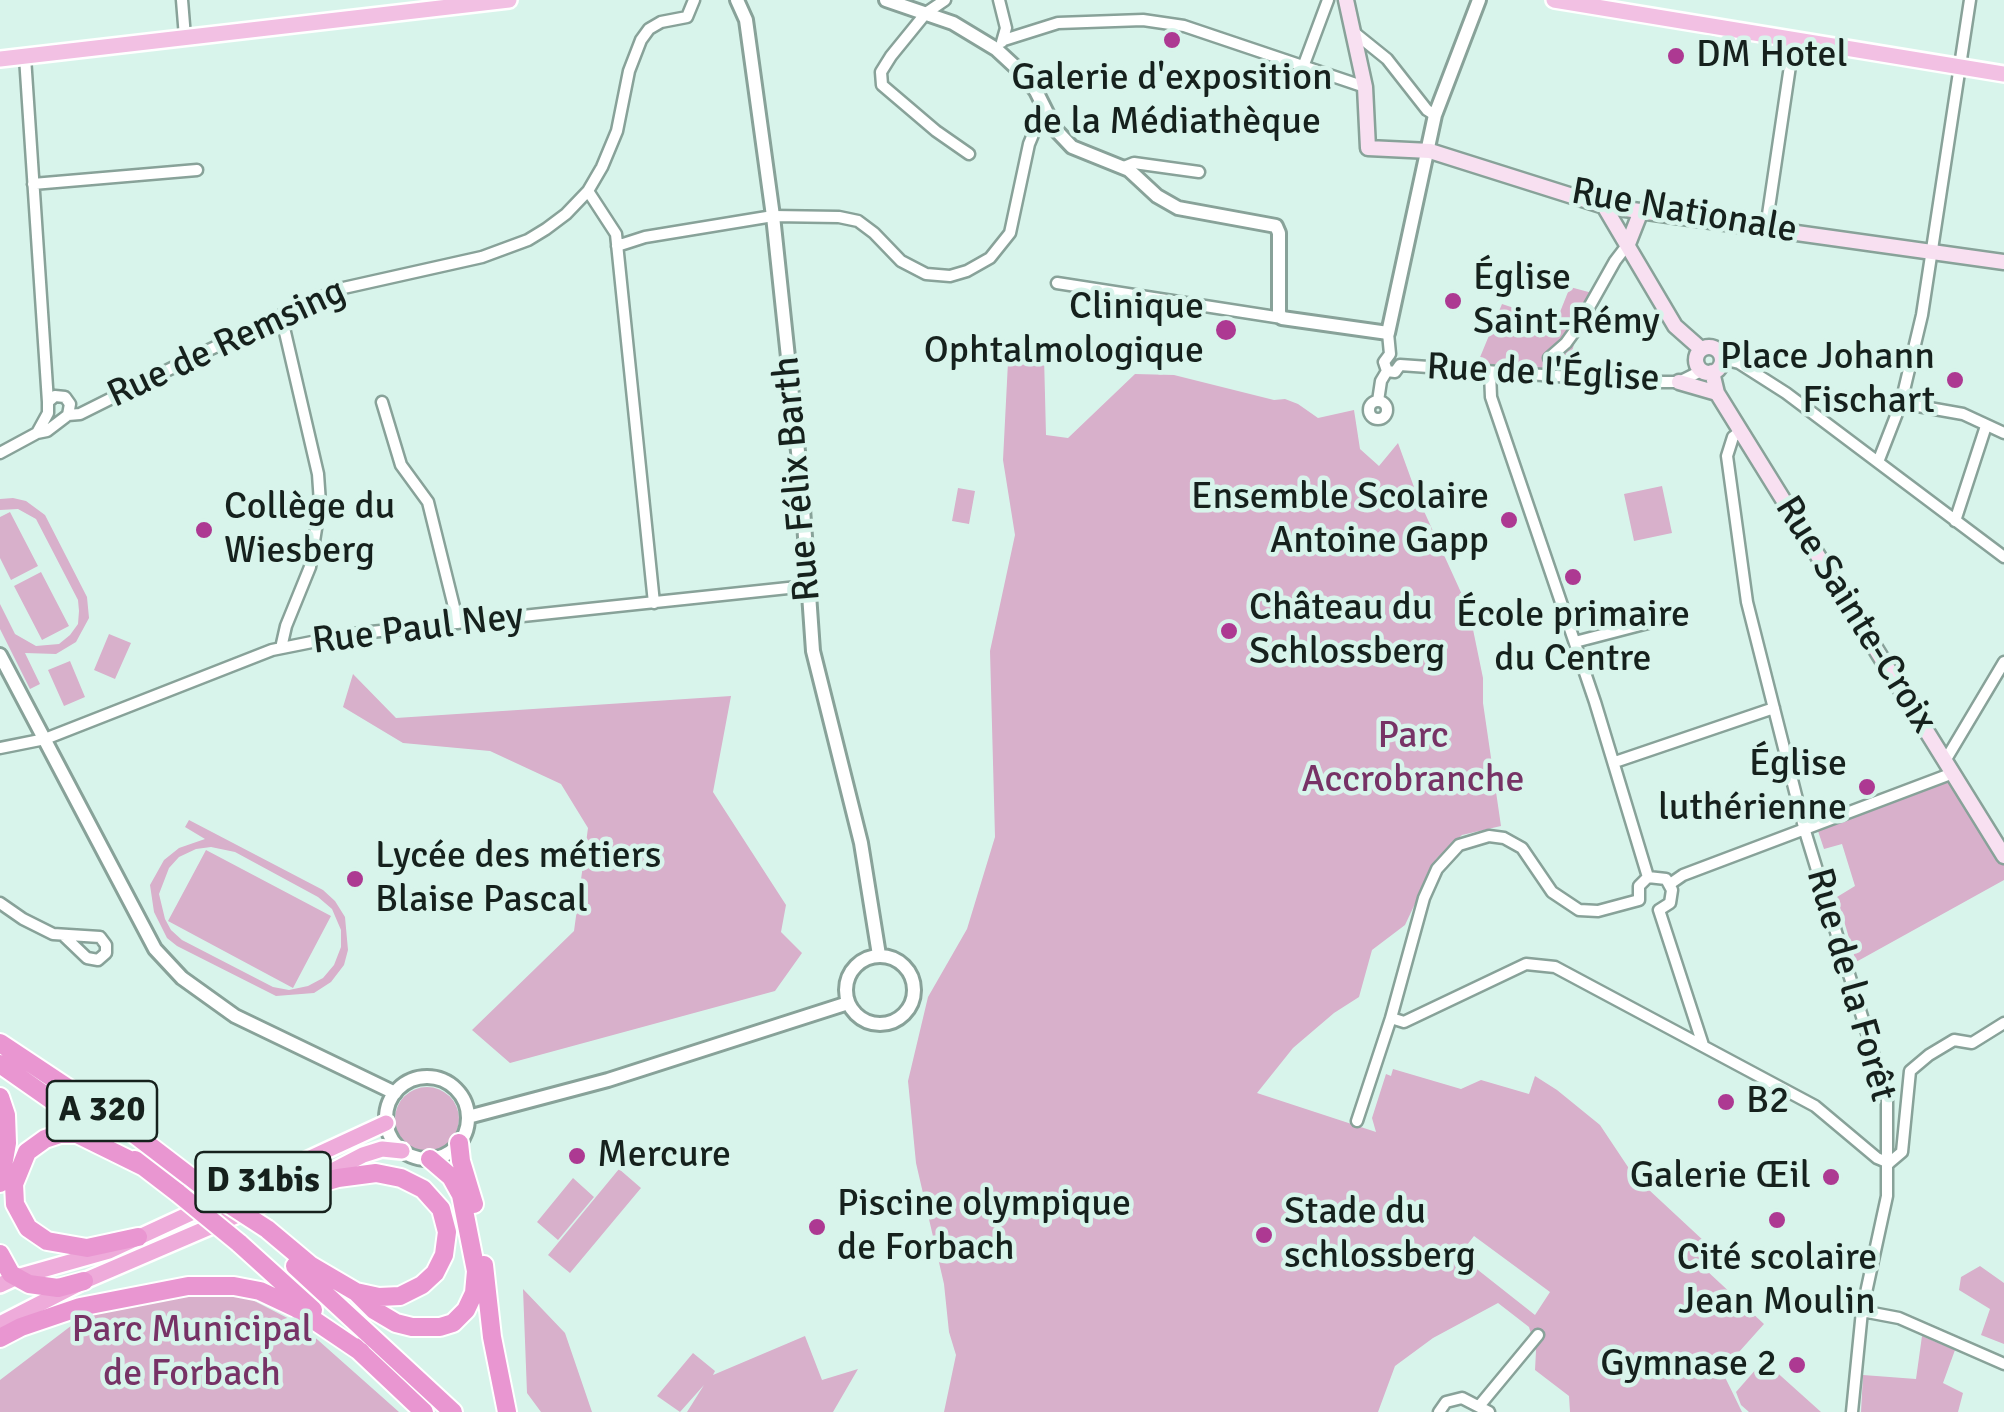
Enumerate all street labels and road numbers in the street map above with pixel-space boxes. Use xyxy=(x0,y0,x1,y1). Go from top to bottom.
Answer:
street label: Rue Nationale xyxy=(1568,170,1800,254)
street label: Rue de Remsing xyxy=(101,269,353,419)
street label: Rue de l'Église xyxy=(1425,345,1661,403)
street label: Rue Félix Barth xyxy=(765,355,831,603)
street label: Rue Sainte-Croix xyxy=(1764,488,1946,742)
street label: Rue Paul Ney xyxy=(310,594,526,666)
street label: Rue de la Forêt xyxy=(1795,863,1905,1107)
road number: A 320 xyxy=(47,1081,157,1141)
road number: D 31bis xyxy=(196,1152,330,1212)

